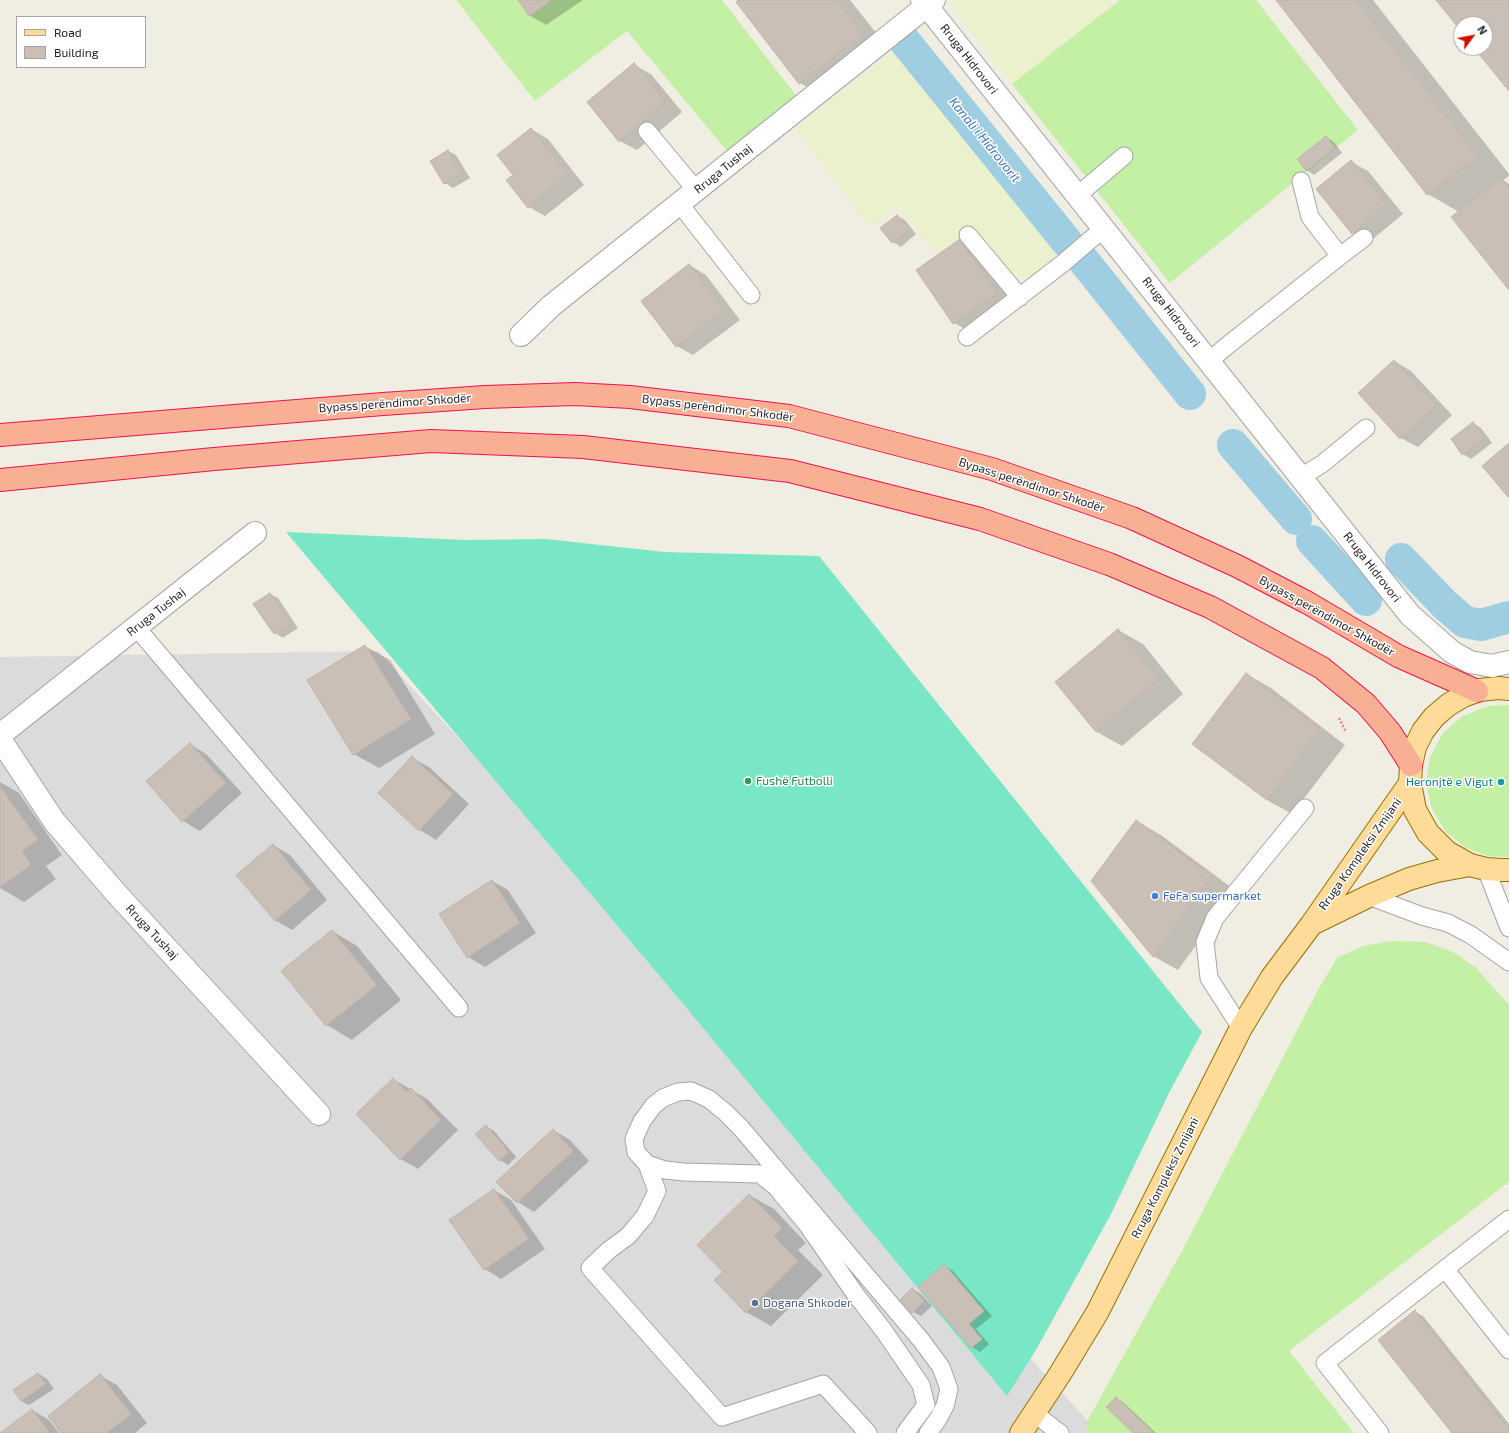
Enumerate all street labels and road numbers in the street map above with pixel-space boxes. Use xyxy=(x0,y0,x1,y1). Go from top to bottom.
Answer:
street label: Rruga Hidrovori xyxy=(937,21,1001,97)
street label: Rruga Tushaj xyxy=(691,141,755,197)
street label: Rruga Hidrovori xyxy=(1139,274,1203,350)
street label: Bypass perëndimor Shkodër xyxy=(318,390,472,416)
street label: Bypass perëndimor Shkodër xyxy=(641,392,795,424)
street label: Bypass perëndimor Shkodër xyxy=(957,455,1107,515)
street label: Rruga Hidrovori xyxy=(1340,529,1404,605)
street label: Bypass perëndimor Shkodër xyxy=(1257,573,1397,659)
street label: Rruga Tushaj xyxy=(124,585,188,639)
street label: Rruga Kompleksi Zmijani xyxy=(1316,795,1404,913)
street label: Rruga Tushaj xyxy=(123,901,181,963)
street label: Rruga Kompleksi Zmijani xyxy=(1128,1115,1202,1241)

